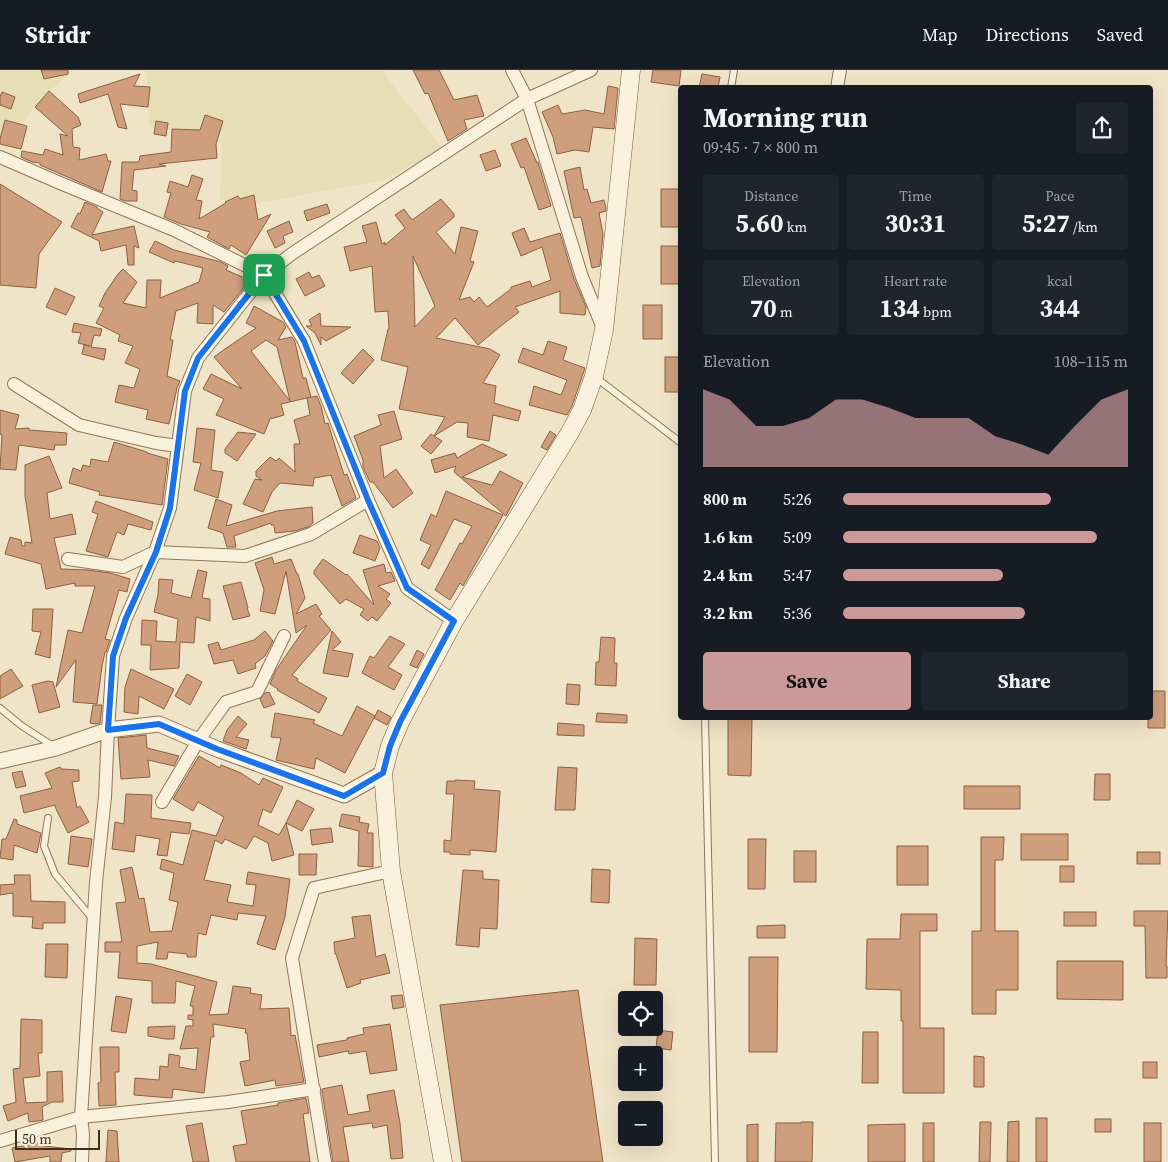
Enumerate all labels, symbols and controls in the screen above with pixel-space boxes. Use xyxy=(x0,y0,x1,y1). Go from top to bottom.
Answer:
text: Stridr xyxy=(25,18,91,51)
text: Map xyxy=(922,22,958,47)
text: Directions xyxy=(986,22,1069,47)
text: Saved xyxy=(1097,22,1143,47)
text: Morning run xyxy=(703,98,868,136)
button: share xyxy=(1076,102,1128,154)
text: 09:45 · 7 × 800 m xyxy=(703,136,818,158)
text: Distance xyxy=(744,186,798,206)
text: Time xyxy=(899,186,932,206)
text: Pace xyxy=(1045,186,1075,206)
text: 5.60 xyxy=(735,206,783,240)
text: 30:31 xyxy=(885,206,946,240)
text: 5:27 xyxy=(1022,206,1070,240)
text: km xyxy=(783,217,807,237)
text: /km xyxy=(1070,217,1098,237)
pin xyxy=(243,254,285,296)
icon: arrive xyxy=(250,261,278,289)
text: Elevation xyxy=(742,271,800,291)
text: Heart rate xyxy=(884,271,947,291)
text: kcal xyxy=(1047,271,1073,291)
text: 70 xyxy=(750,291,777,325)
text: 134 xyxy=(879,291,920,325)
text: 344 xyxy=(1039,291,1080,325)
text: m xyxy=(777,302,793,322)
text: bpm xyxy=(920,302,952,322)
text: Elevation xyxy=(703,350,770,372)
text: 108–115 m xyxy=(1054,350,1128,372)
text: 800 m xyxy=(703,488,747,510)
text: 5:26 xyxy=(783,488,812,510)
text: 1.6 km xyxy=(703,526,753,548)
text: 5:09 xyxy=(783,526,812,548)
text: 2.4 km xyxy=(703,564,753,586)
text: 5:47 xyxy=(783,564,812,586)
text: 3.2 km xyxy=(703,602,753,624)
text: 5:36 xyxy=(783,602,812,624)
button: Save xyxy=(703,652,911,710)
button: Share xyxy=(921,652,1128,710)
map controls xyxy=(618,991,663,1146)
button: locate xyxy=(618,991,663,1036)
button: + xyxy=(618,1046,663,1091)
button: − xyxy=(618,1101,663,1146)
scale bar xyxy=(15,1127,100,1150)
text: 50 m xyxy=(22,1129,52,1149)

